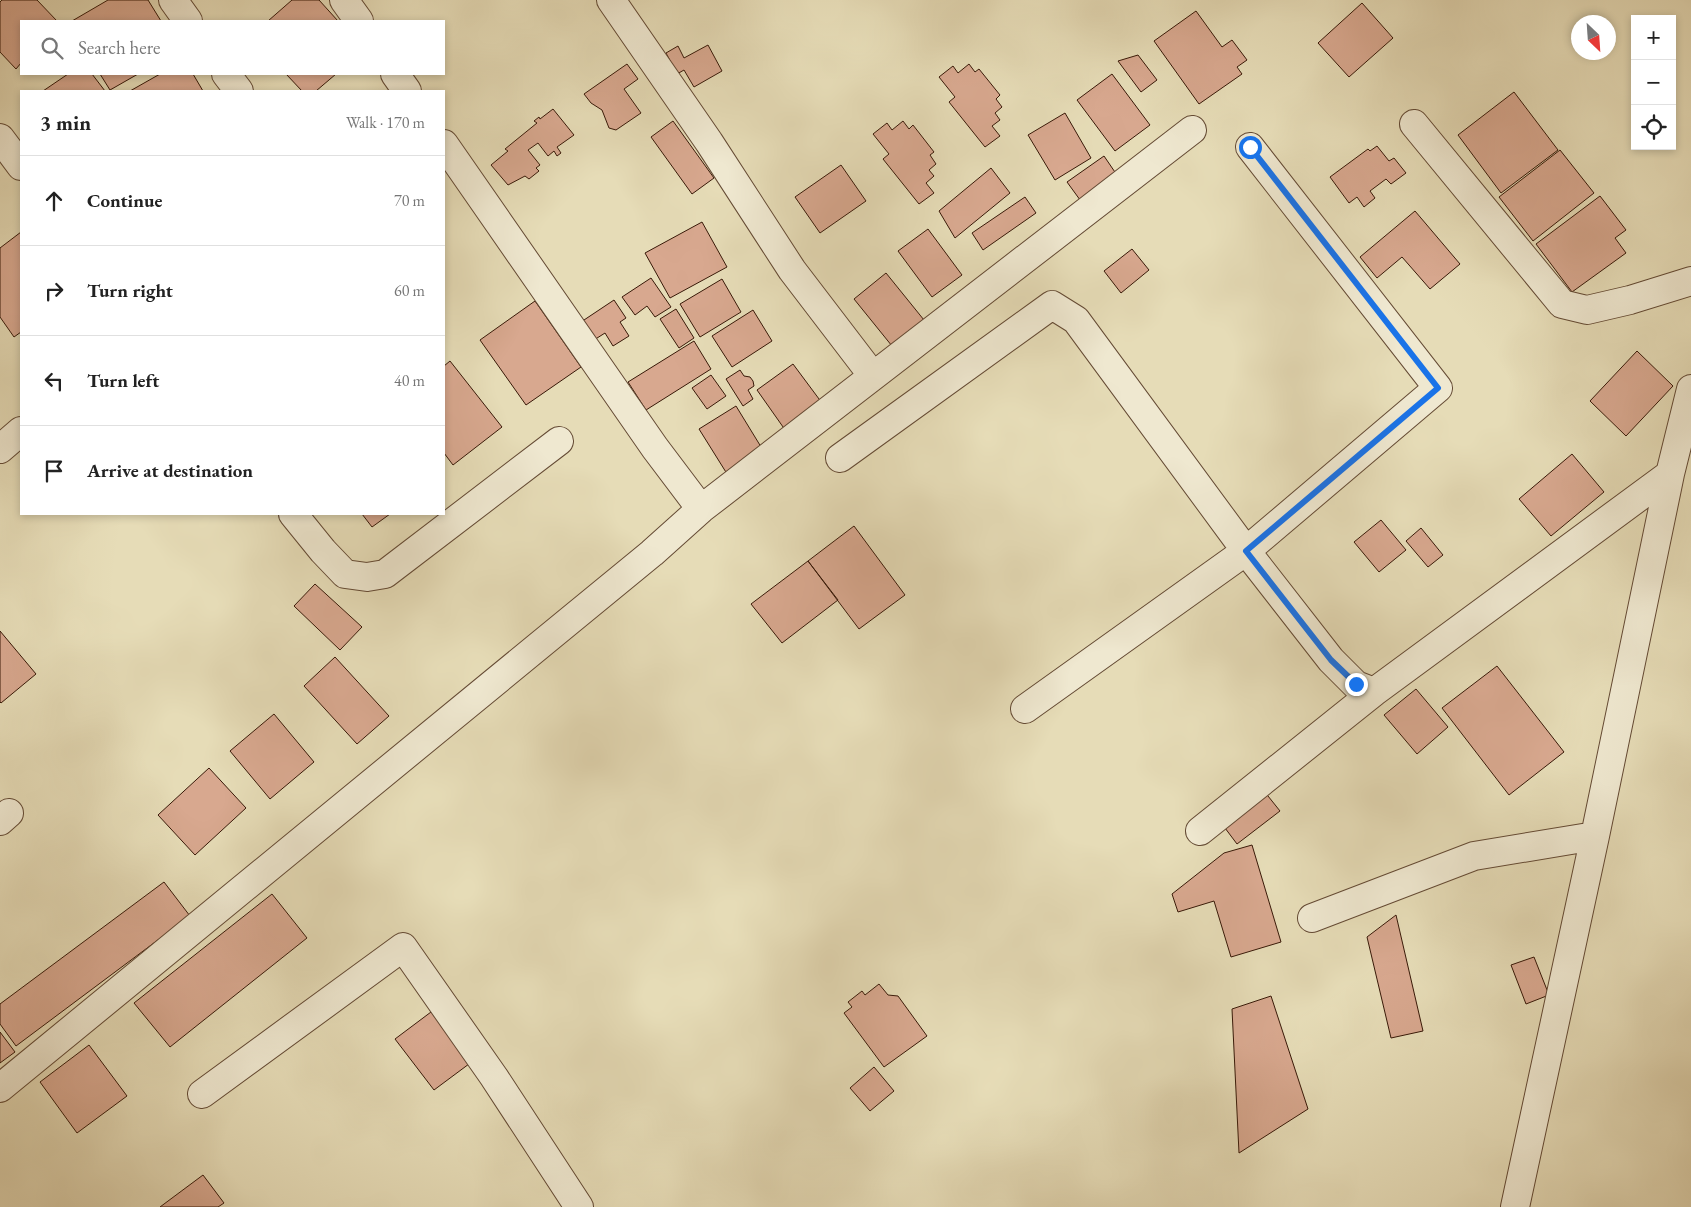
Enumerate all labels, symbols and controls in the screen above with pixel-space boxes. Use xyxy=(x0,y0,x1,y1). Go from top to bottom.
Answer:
north arrow xyxy=(1571,15,1616,60)
map controls xyxy=(1631,15,1676,150)
button: + xyxy=(1631,15,1676,60)
search box xyxy=(20,20,445,75)
icon: search xyxy=(38,34,66,62)
text: Search here xyxy=(78,35,160,60)
button: − xyxy=(1631,60,1676,105)
button: locate xyxy=(1631,105,1676,150)
text: 3 min xyxy=(40,109,91,136)
text: Walk · 170 m xyxy=(346,112,425,133)
route start xyxy=(1239,136,1262,159)
icon: ahead xyxy=(40,187,68,215)
text: Continue xyxy=(87,188,162,213)
text: 70 m xyxy=(394,190,425,211)
icon: right xyxy=(40,277,68,305)
text: Turn right xyxy=(87,278,173,303)
text: 60 m xyxy=(394,280,425,301)
icon: left xyxy=(40,367,68,395)
text: Turn left xyxy=(87,368,159,393)
text: 40 m xyxy=(394,370,425,391)
icon: arrive xyxy=(40,457,68,485)
text: Arrive at destination xyxy=(87,458,253,483)
route end xyxy=(1345,673,1368,696)

